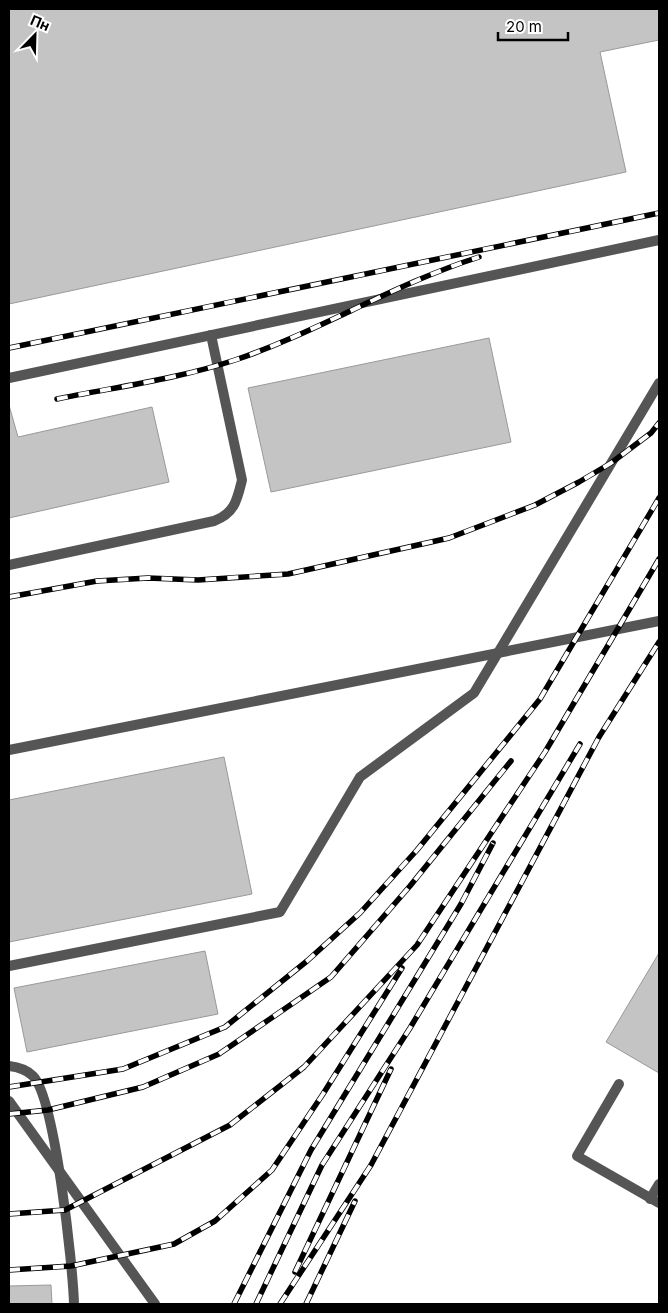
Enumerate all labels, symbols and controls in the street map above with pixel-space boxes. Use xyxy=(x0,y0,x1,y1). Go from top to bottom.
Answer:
north arrow xyxy=(10,10,60,60)
scale bar xyxy=(498,10,568,42)
text: Пн xyxy=(28,11,52,34)
text: 20 m xyxy=(506,17,542,36)

